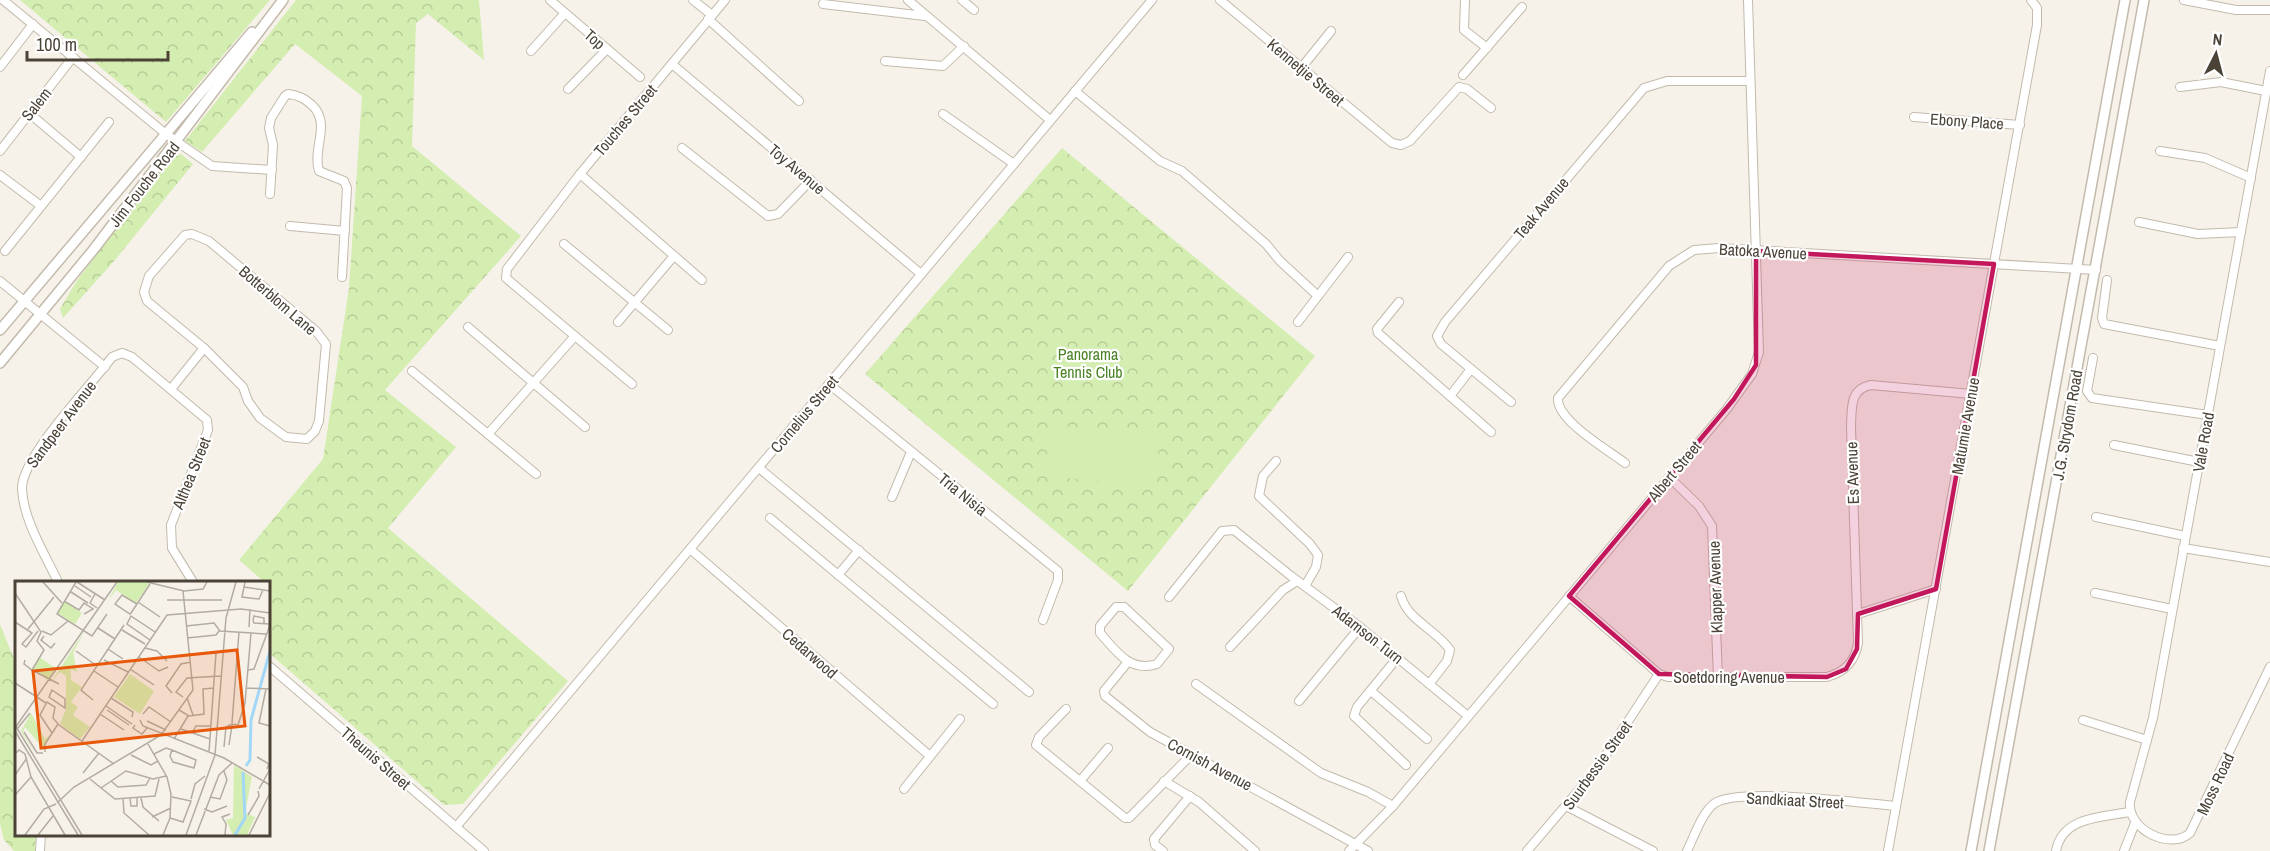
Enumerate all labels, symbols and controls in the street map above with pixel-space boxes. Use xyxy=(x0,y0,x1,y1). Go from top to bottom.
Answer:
scale bar xyxy=(27,24,168,62)
street label: Top xyxy=(580,24,610,54)
north arrow xyxy=(2186,24,2246,84)
text: N xyxy=(2212,28,2223,51)
text: 100 m xyxy=(36,32,77,57)
street label: Kennetjie Street xyxy=(1263,33,1349,111)
street label: Touches Street xyxy=(588,79,662,161)
street label: Salem xyxy=(16,83,56,125)
street label: Ebony Place xyxy=(1929,107,2005,135)
street label: Jim Fouche Road xyxy=(104,137,184,231)
street label: Toy Avenue xyxy=(764,139,830,199)
street label: Teak Avenue xyxy=(1508,172,1574,244)
street label: Batoka Avenue xyxy=(1718,238,1808,264)
street label: Botterblom Lane xyxy=(234,260,322,340)
park label: Panorama Tennis Club xyxy=(1053,343,1123,383)
street label: J.G. Strydom Road xyxy=(2046,368,2088,482)
street label: Cornelius Street xyxy=(765,370,843,457)
street label: Sandpeer Avenue xyxy=(21,376,101,472)
street label: Matumie Avenue xyxy=(1946,376,1984,476)
street label: Vale Road xyxy=(2187,410,2219,474)
street label: Althea Street xyxy=(166,433,216,513)
street label: Albert Street xyxy=(1641,436,1706,507)
street label: Es Avenue xyxy=(1840,441,1864,505)
street label: Tria Nisia xyxy=(934,467,993,521)
street label: Klapper Avenue xyxy=(1702,540,1728,634)
inset map xyxy=(15,581,270,836)
street label: Adamson Turn xyxy=(1327,599,1408,669)
street label: Cedarwood xyxy=(777,623,843,683)
street label: Soetdoring Avenue xyxy=(1673,666,1785,688)
street label: Suurbessie Street xyxy=(1557,716,1637,814)
street label: Theunis Street xyxy=(336,721,416,795)
street label: Cornish Avenue xyxy=(1164,732,1256,796)
street label: Moss Road xyxy=(2191,749,2239,819)
street label: Sandkiaat Street xyxy=(1746,786,1845,814)

